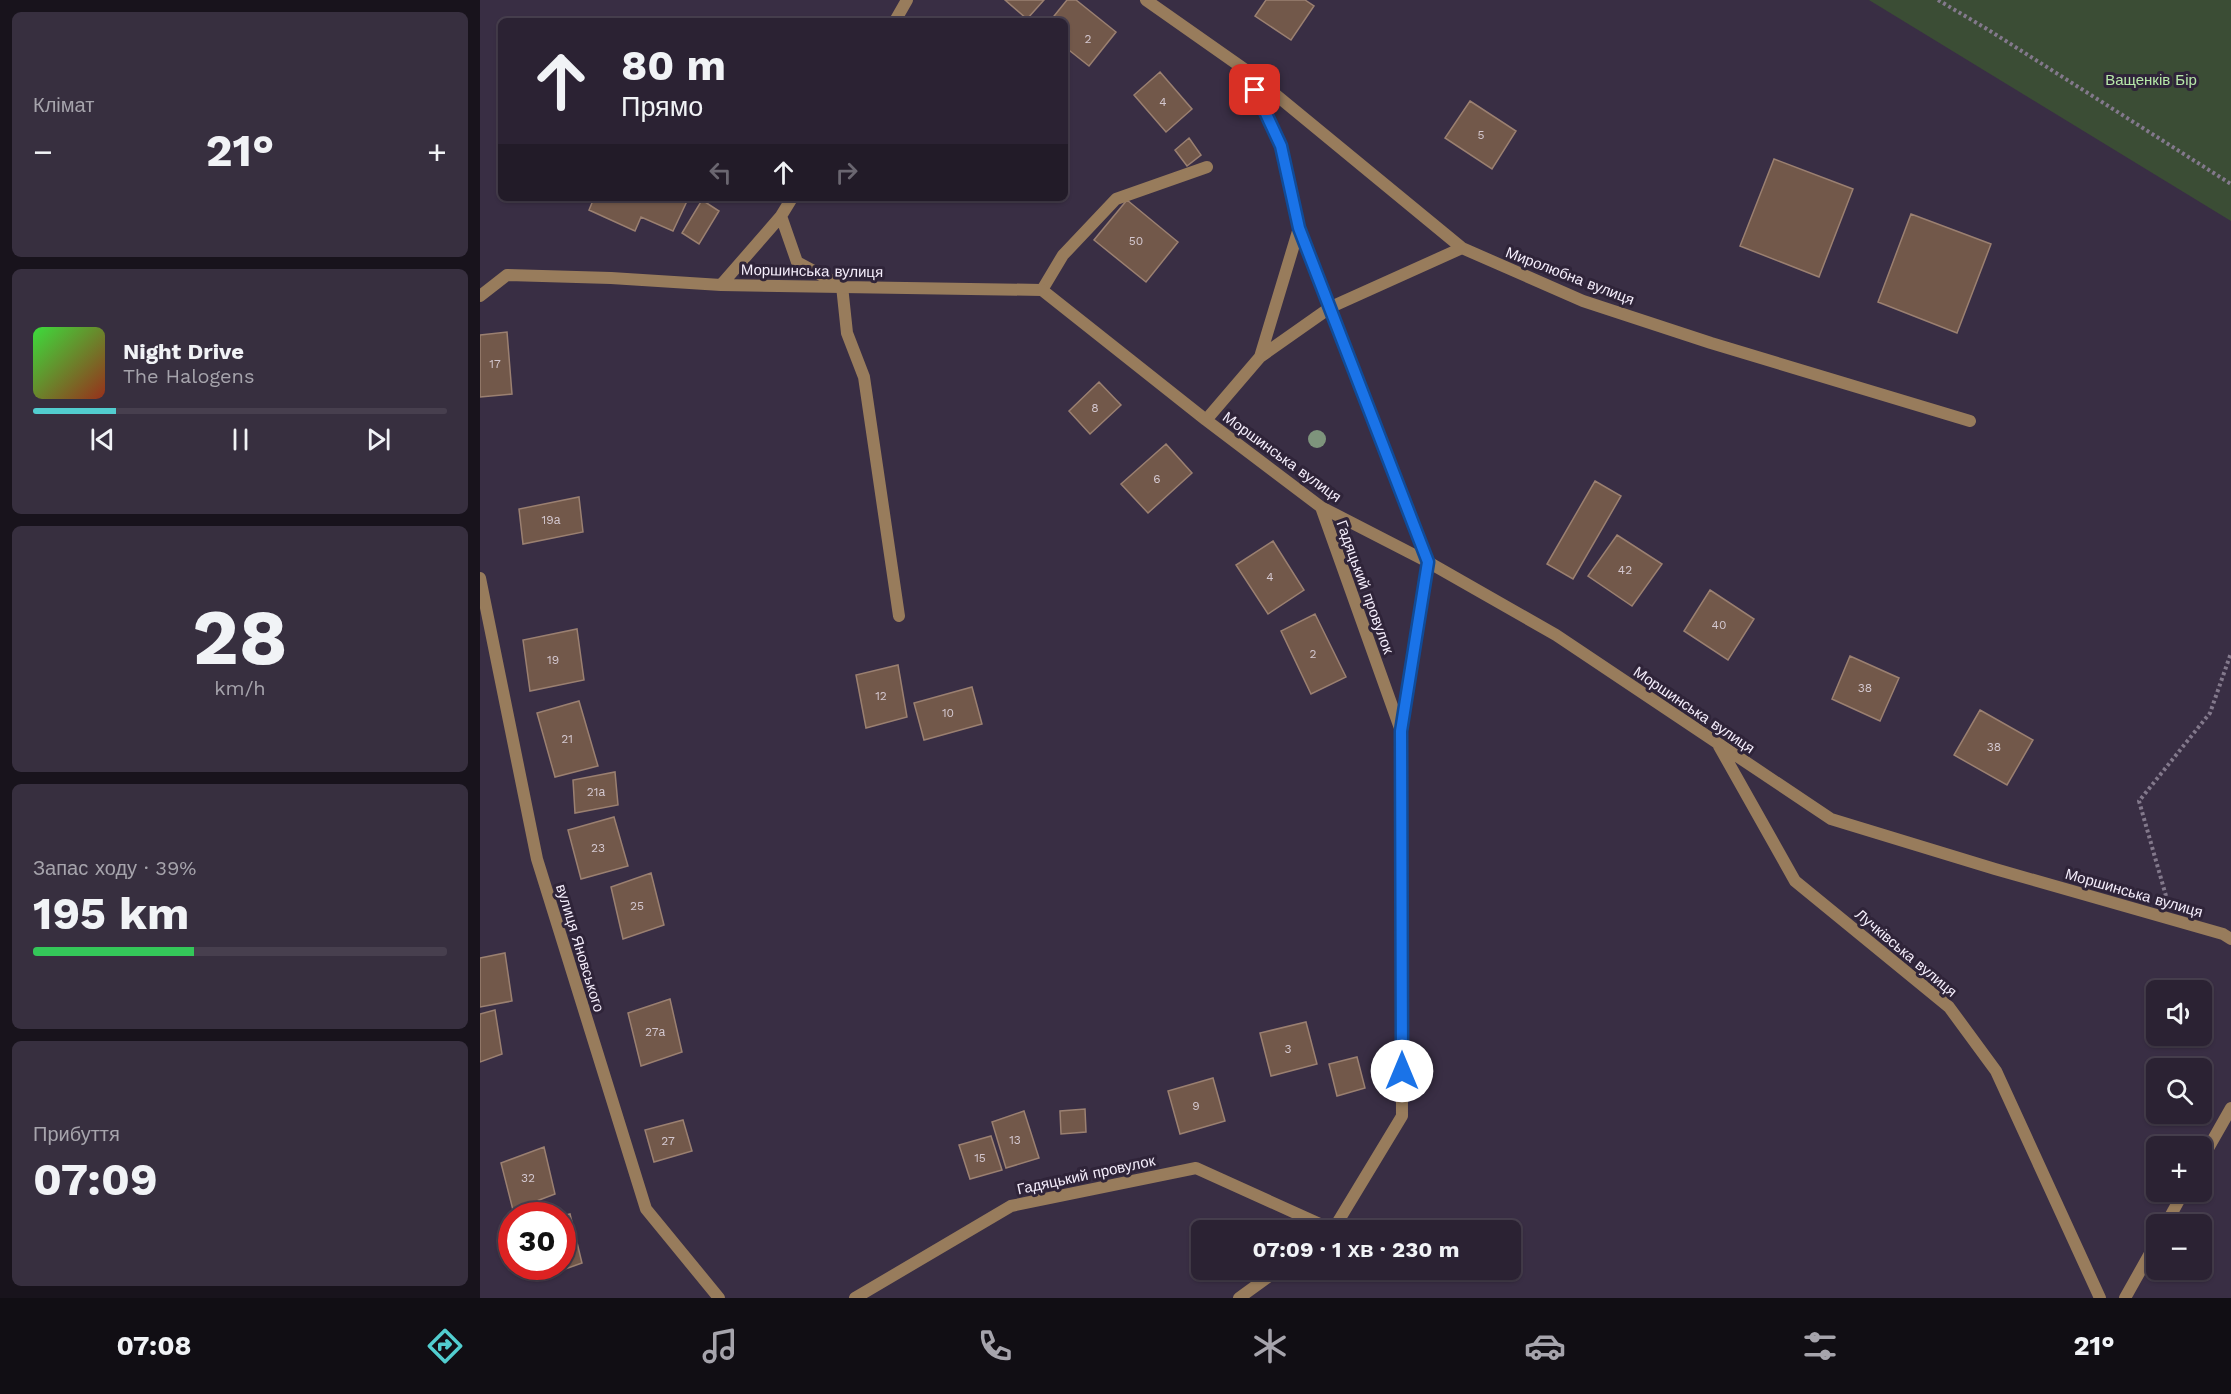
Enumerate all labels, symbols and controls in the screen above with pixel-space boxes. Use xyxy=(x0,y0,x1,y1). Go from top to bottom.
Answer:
house number: 2 xyxy=(1085,32,1092,46)
text: 80 m xyxy=(621,41,726,90)
icon: ahead xyxy=(522,42,600,120)
pin xyxy=(1229,64,1280,115)
park label: Ващенків Бір xyxy=(2105,71,2197,89)
icon: arrive xyxy=(1238,73,1271,106)
text: Прямо xyxy=(621,91,703,123)
text: Клімат xyxy=(33,93,94,117)
house number: 4 xyxy=(1159,95,1167,109)
text: 21° xyxy=(206,124,274,177)
house number: 5 xyxy=(1478,128,1485,142)
text: − xyxy=(33,132,53,171)
text: + xyxy=(427,132,447,171)
icon: left xyxy=(704,156,737,189)
icon: ahead xyxy=(767,156,800,189)
icon: right xyxy=(830,156,863,189)
house number: 50 xyxy=(1129,234,1143,248)
street label: Миролюбна вулиця xyxy=(1503,243,1637,309)
street label: Моршинська вулиця xyxy=(741,261,883,281)
text: Night Drive xyxy=(123,339,244,364)
house number: 17 xyxy=(489,357,501,371)
text: The Halogens xyxy=(123,364,255,388)
house number: 8 xyxy=(1091,401,1099,415)
street label: Моршинська вулиця xyxy=(1219,408,1345,506)
icon: previous xyxy=(86,423,119,456)
icon: pause xyxy=(224,423,257,456)
icon: next xyxy=(362,423,395,456)
house number: 6 xyxy=(1153,472,1161,486)
house number: 19а xyxy=(542,513,561,527)
street label: Гадяцький провулок xyxy=(1332,518,1398,657)
house number: 42 xyxy=(1618,563,1632,577)
house number: 4 xyxy=(1266,570,1274,584)
text: 28 xyxy=(192,591,288,683)
house number: 40 xyxy=(1712,618,1726,632)
house number: 2 xyxy=(1310,647,1317,661)
house number: 19 xyxy=(547,653,559,667)
street label: Моршинська вулиця xyxy=(1630,663,1758,757)
text: km/h xyxy=(214,676,266,700)
house number: 38 xyxy=(1858,681,1872,695)
house number: 12 xyxy=(875,689,887,703)
house number: 10 xyxy=(942,706,954,720)
house number: 21 xyxy=(561,732,573,746)
house number: 38 xyxy=(1987,740,2001,754)
house number: 21а xyxy=(587,785,605,799)
house number: 23 xyxy=(591,841,605,855)
text: Запас ходу · 39% xyxy=(33,856,196,880)
street label: Моршинська вулиця xyxy=(2063,865,2205,921)
street label: вулиця Яновського xyxy=(552,882,608,1014)
text: 195 km xyxy=(33,887,189,940)
house number: 25 xyxy=(630,899,644,913)
street label: Лучківська вулиця xyxy=(1851,905,1961,1001)
map controls xyxy=(2146,980,2212,1280)
button: sound xyxy=(2146,980,2212,1046)
house number: 27а xyxy=(645,1025,665,1039)
position arrow xyxy=(1370,1039,1434,1103)
house number: 3 xyxy=(1285,1042,1292,1056)
button: search xyxy=(2146,1058,2212,1124)
house number: 9 xyxy=(1192,1099,1200,1113)
text: Прибуття xyxy=(33,1122,120,1146)
house number: 13 xyxy=(1009,1133,1021,1147)
house number: 27 xyxy=(661,1134,675,1148)
button: + xyxy=(2146,1136,2212,1202)
house number: 15 xyxy=(974,1151,986,1165)
street label: Гадяцький провулок xyxy=(1015,1151,1157,1198)
text: 07:09 xyxy=(33,1153,158,1206)
house number: 32 xyxy=(521,1171,535,1185)
speed limit sign: 30 xyxy=(498,1202,576,1280)
button: − xyxy=(2146,1214,2212,1280)
text: 07:09 · 1 хв · 230 m xyxy=(1253,1237,1459,1262)
icon: directions xyxy=(424,1325,466,1367)
icon: music xyxy=(699,1325,741,1367)
icon: phone xyxy=(974,1325,1016,1367)
icon: climate xyxy=(1249,1325,1291,1367)
icon: car xyxy=(1524,1325,1566,1367)
icon: filters xyxy=(1799,1325,1841,1367)
text: 07:08 xyxy=(116,1330,192,1362)
text: 21° xyxy=(2073,1330,2115,1362)

